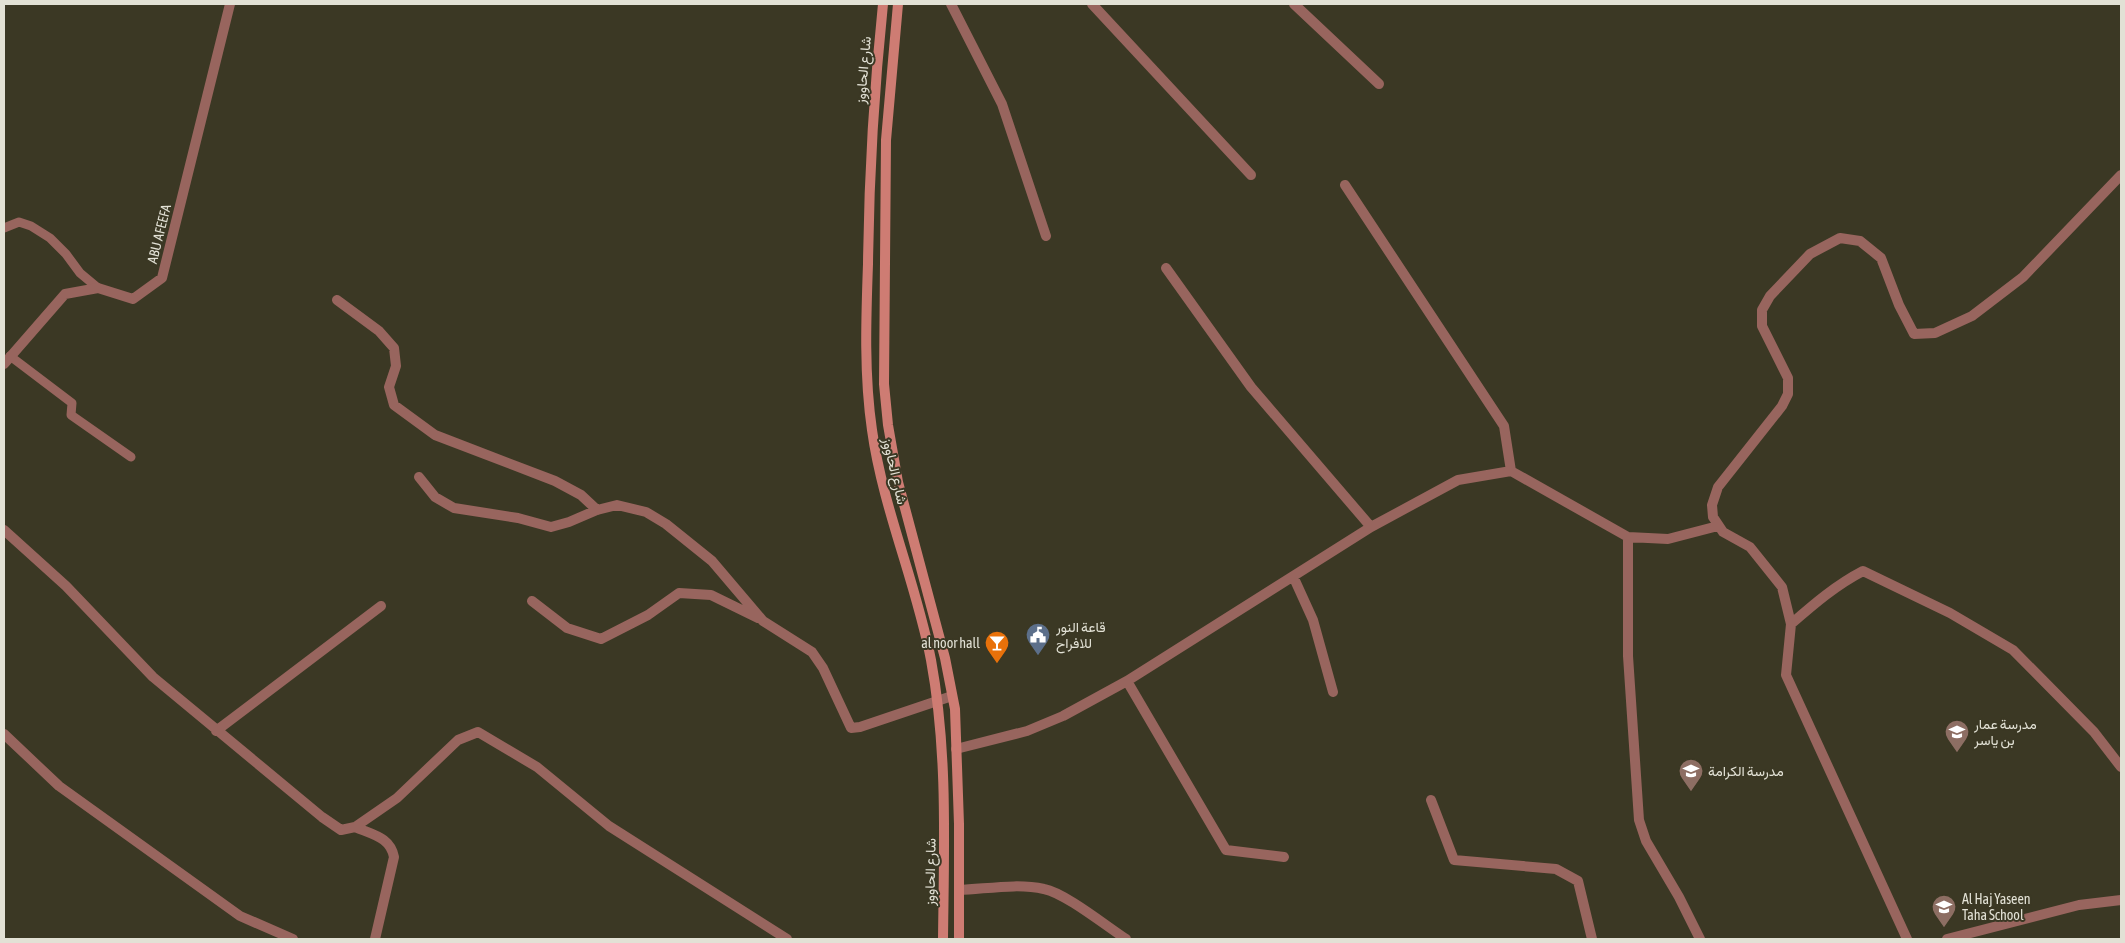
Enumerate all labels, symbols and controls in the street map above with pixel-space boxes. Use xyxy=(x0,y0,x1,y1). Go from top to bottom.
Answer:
street label: شارع الحاووز xyxy=(852,36,877,106)
street label: ABU AFEEFA xyxy=(144,203,174,265)
street label: شارع الحاووز xyxy=(876,435,910,507)
place label: قاعة النور للافراح xyxy=(1055,619,1106,654)
public building icon: قاعة النور للافراح xyxy=(1025,622,1051,656)
bar icon: al noor hall xyxy=(984,630,1010,664)
place label: al noor hall xyxy=(921,635,980,651)
place label: مدرسة عمار بن ياسر xyxy=(1973,716,2037,749)
school or university icon: مدرسة عمار بن ياسر xyxy=(1944,719,1970,753)
school or university icon: مدرسة الكرامة xyxy=(1678,758,1704,792)
place label: مدرسة الكرامة xyxy=(1708,763,1784,780)
street label: شارع الحاووز xyxy=(921,838,942,907)
place label: Al Haj Yaseen Taha School xyxy=(1962,891,2031,923)
school or university icon: Al Haj Yaseen Taha School xyxy=(1931,894,1957,928)

